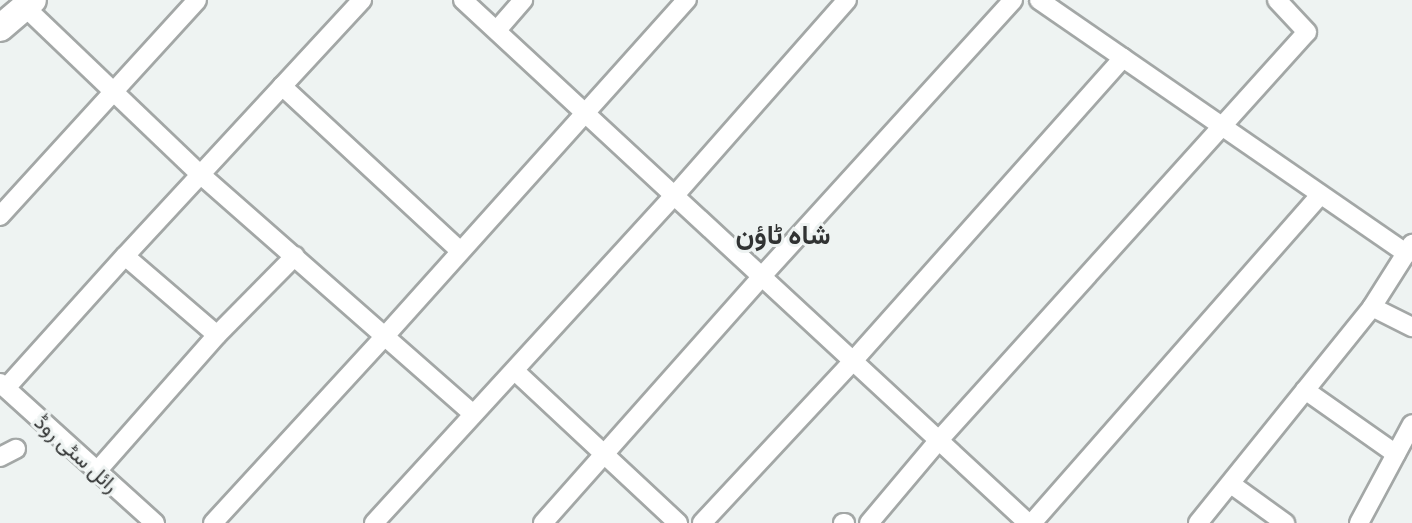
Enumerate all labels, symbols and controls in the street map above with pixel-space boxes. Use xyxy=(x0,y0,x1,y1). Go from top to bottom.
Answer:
district label: شاہ ٹاؤن xyxy=(736,218,830,250)
street label: رائل سٹی روڈ xyxy=(30,409,124,497)

